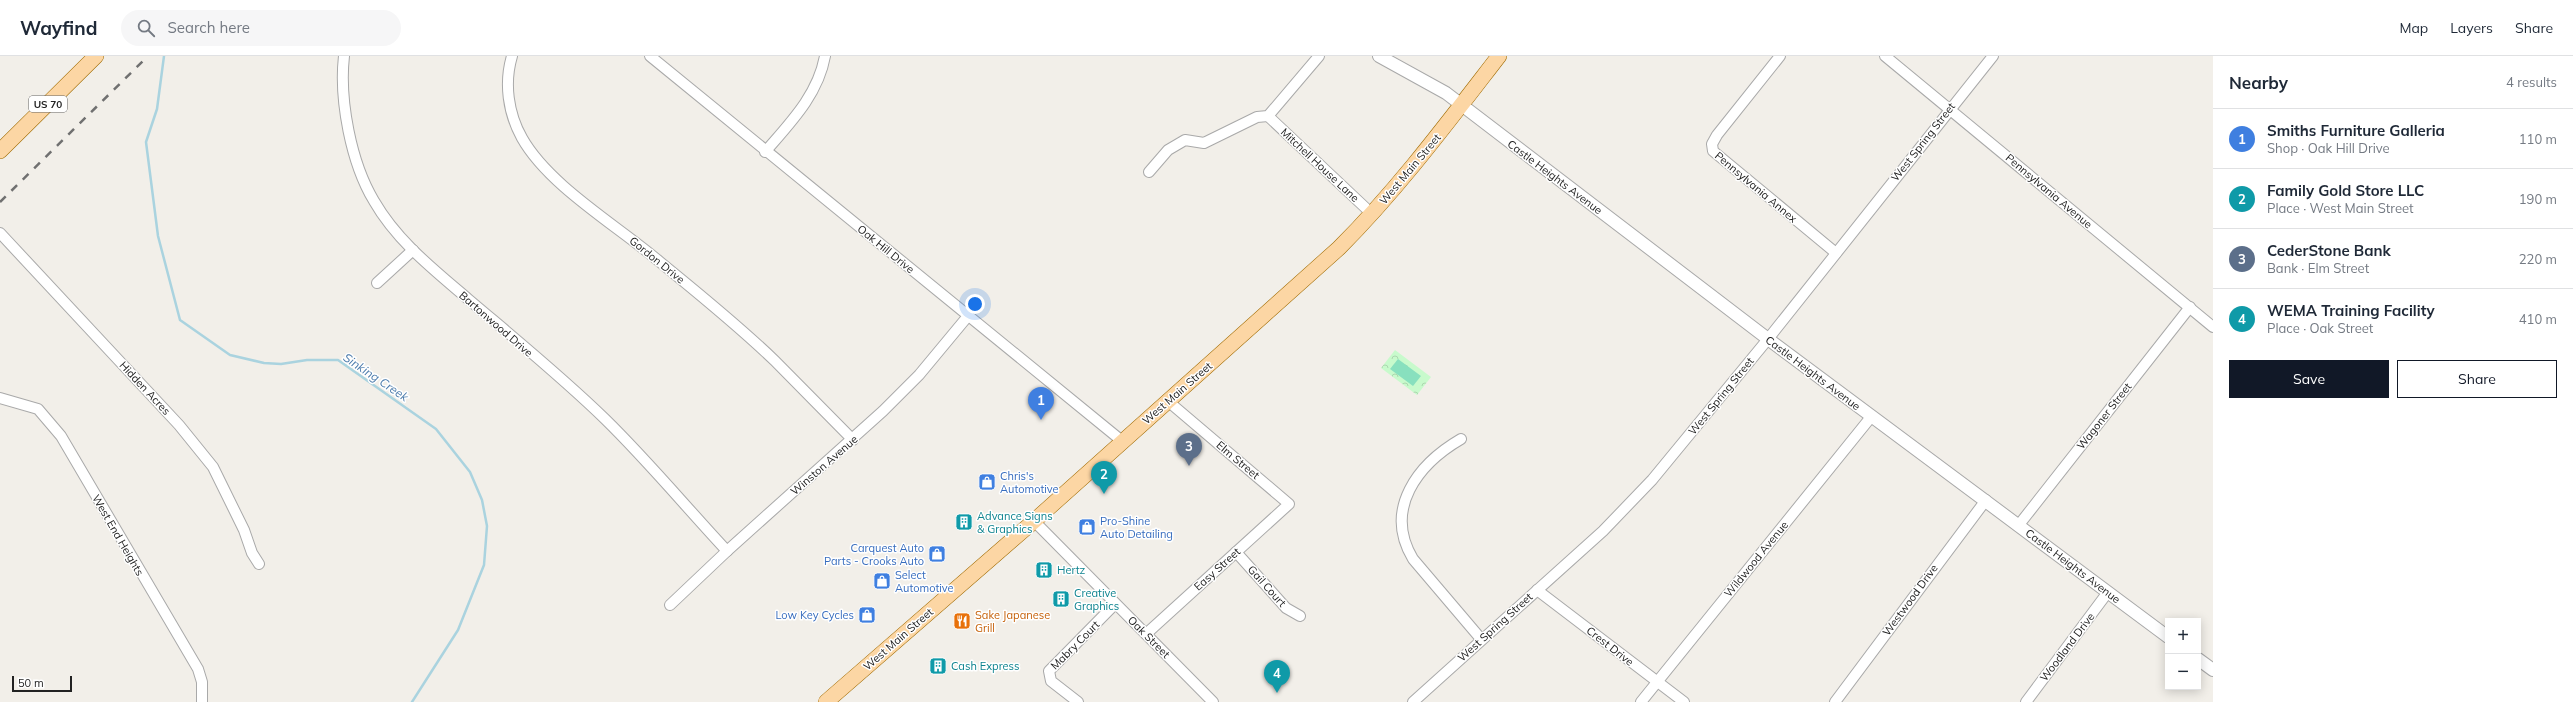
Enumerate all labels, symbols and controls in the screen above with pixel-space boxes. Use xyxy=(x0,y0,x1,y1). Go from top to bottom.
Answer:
search box xyxy=(121,10,401,46)
text: Wayfind xyxy=(20,16,97,40)
icon: search xyxy=(135,17,157,39)
text: Search here xyxy=(167,18,250,37)
text: Map xyxy=(2399,19,2428,37)
text: Layers xyxy=(2450,19,2493,37)
text: Share xyxy=(2515,19,2553,37)
text: Nearby xyxy=(2229,72,2288,93)
text: 4 results xyxy=(2506,74,2557,90)
road number: US 70 xyxy=(29,96,67,112)
street label: West Spring Street xyxy=(1888,100,1958,184)
text: Smiths Furniture Galleria xyxy=(2267,121,2445,140)
street label: Mitchell House Lane xyxy=(1278,125,1362,205)
street label: West Main Street xyxy=(1376,131,1444,207)
text: 1 xyxy=(2238,131,2246,147)
text: 110 m xyxy=(2519,131,2557,147)
street label: Castle Heights Avenue xyxy=(1505,137,1605,217)
text: Shop · Oak Hill Drive xyxy=(2267,140,2390,156)
street label: Pennsylvania Annex xyxy=(1712,148,1800,226)
street label: Pennsylvania Avenue xyxy=(2003,151,2095,231)
text: Family Gold Store LLC xyxy=(2267,181,2424,200)
text: 2 xyxy=(2238,191,2246,207)
text: 190 m xyxy=(2519,191,2557,207)
text: Place · West Main Street xyxy=(2267,200,2414,216)
street label: Oak Hill Drive xyxy=(855,222,917,276)
street label: Gordon Drive xyxy=(627,233,687,287)
text: CederStone Bank xyxy=(2267,241,2391,260)
text: 3 xyxy=(2238,251,2246,267)
text: 220 m xyxy=(2519,251,2557,267)
text: Bank · Elm Street xyxy=(2267,260,2369,276)
street label: Bartonwood Drive xyxy=(456,288,536,360)
your location xyxy=(965,294,985,314)
text: WEMA Training Facility xyxy=(2267,301,2435,320)
text: 4 xyxy=(2238,311,2246,327)
text: 410 m xyxy=(2519,311,2557,327)
text: Place · Oak Street xyxy=(2267,320,2373,336)
street label: Castle Heights Avenue xyxy=(1763,333,1863,413)
water label: Sinking Creek xyxy=(340,350,412,405)
street label: West Spring Street xyxy=(1685,354,1757,438)
street label: Hidden Acres xyxy=(117,358,173,418)
street label: West Main Street xyxy=(1139,359,1215,427)
button: Save xyxy=(2229,360,2389,398)
button: Share xyxy=(2397,360,2557,398)
street label: Wagoner Street xyxy=(2074,380,2134,452)
pin: 1 xyxy=(1028,387,1054,420)
street label: Winston Avenue xyxy=(788,432,860,498)
pin: 3 xyxy=(1176,433,1202,466)
street label: Elm Street xyxy=(1214,438,1263,482)
pin: 2 xyxy=(1091,461,1117,494)
place label: Chris's Automotive xyxy=(1000,469,1059,496)
shop icon: Chris's Automotive xyxy=(977,472,997,492)
street label: West End Heights xyxy=(89,492,147,578)
place label: Advance Signs & Graphics xyxy=(977,509,1053,536)
building icon: Advance Signs & Graphics xyxy=(954,512,974,532)
place label: Pro-Shine Auto Detailing xyxy=(1100,514,1173,541)
shop icon: Pro-Shine Auto Detailing xyxy=(1077,517,1097,537)
street label: Wildwood Avenue xyxy=(1721,518,1791,600)
street label: Castle Heights Avenue xyxy=(2023,526,2123,606)
place label: Carquest Auto Parts - Crooks Auto xyxy=(824,541,924,568)
shop icon: Carquest Auto Parts - Crooks Auto xyxy=(927,544,947,564)
street label: Easy Street xyxy=(1191,544,1243,593)
building icon: Hertz xyxy=(1034,560,1054,580)
street label: Gail Court xyxy=(1245,562,1289,610)
street label: Westwood Drive xyxy=(1879,562,1941,638)
place label: Hertz xyxy=(1057,563,1086,577)
place label: Select Automotive xyxy=(895,568,954,595)
shop icon: Select Automotive xyxy=(872,571,892,591)
place label: Creative Graphics xyxy=(1074,586,1119,613)
building icon: Creative Graphics xyxy=(1051,589,1071,609)
street label: West Spring Street xyxy=(1455,590,1536,664)
shop icon: Low Key Cycles xyxy=(857,605,877,625)
street label: West Main Street xyxy=(860,605,936,673)
place label: Low Key Cycles xyxy=(775,608,854,622)
place label: Sake Japanese Grill xyxy=(975,608,1050,635)
street label: Woodland Drive xyxy=(2037,610,2097,684)
restaurant icon: Sake Japanese Grill xyxy=(952,611,972,631)
street label: Oak Street xyxy=(1125,613,1173,661)
street label: Mabry Court xyxy=(1048,617,1103,672)
map controls xyxy=(2165,618,2201,690)
button: + xyxy=(2165,618,2201,654)
street label: Crest Drive xyxy=(1584,623,1636,669)
button: − xyxy=(2165,654,2201,690)
building icon: Cash Express xyxy=(928,656,948,676)
place label: Cash Express xyxy=(951,659,1020,673)
pin: 4 xyxy=(1264,660,1290,693)
scale bar xyxy=(12,674,72,693)
text: 50 m xyxy=(18,676,44,690)

